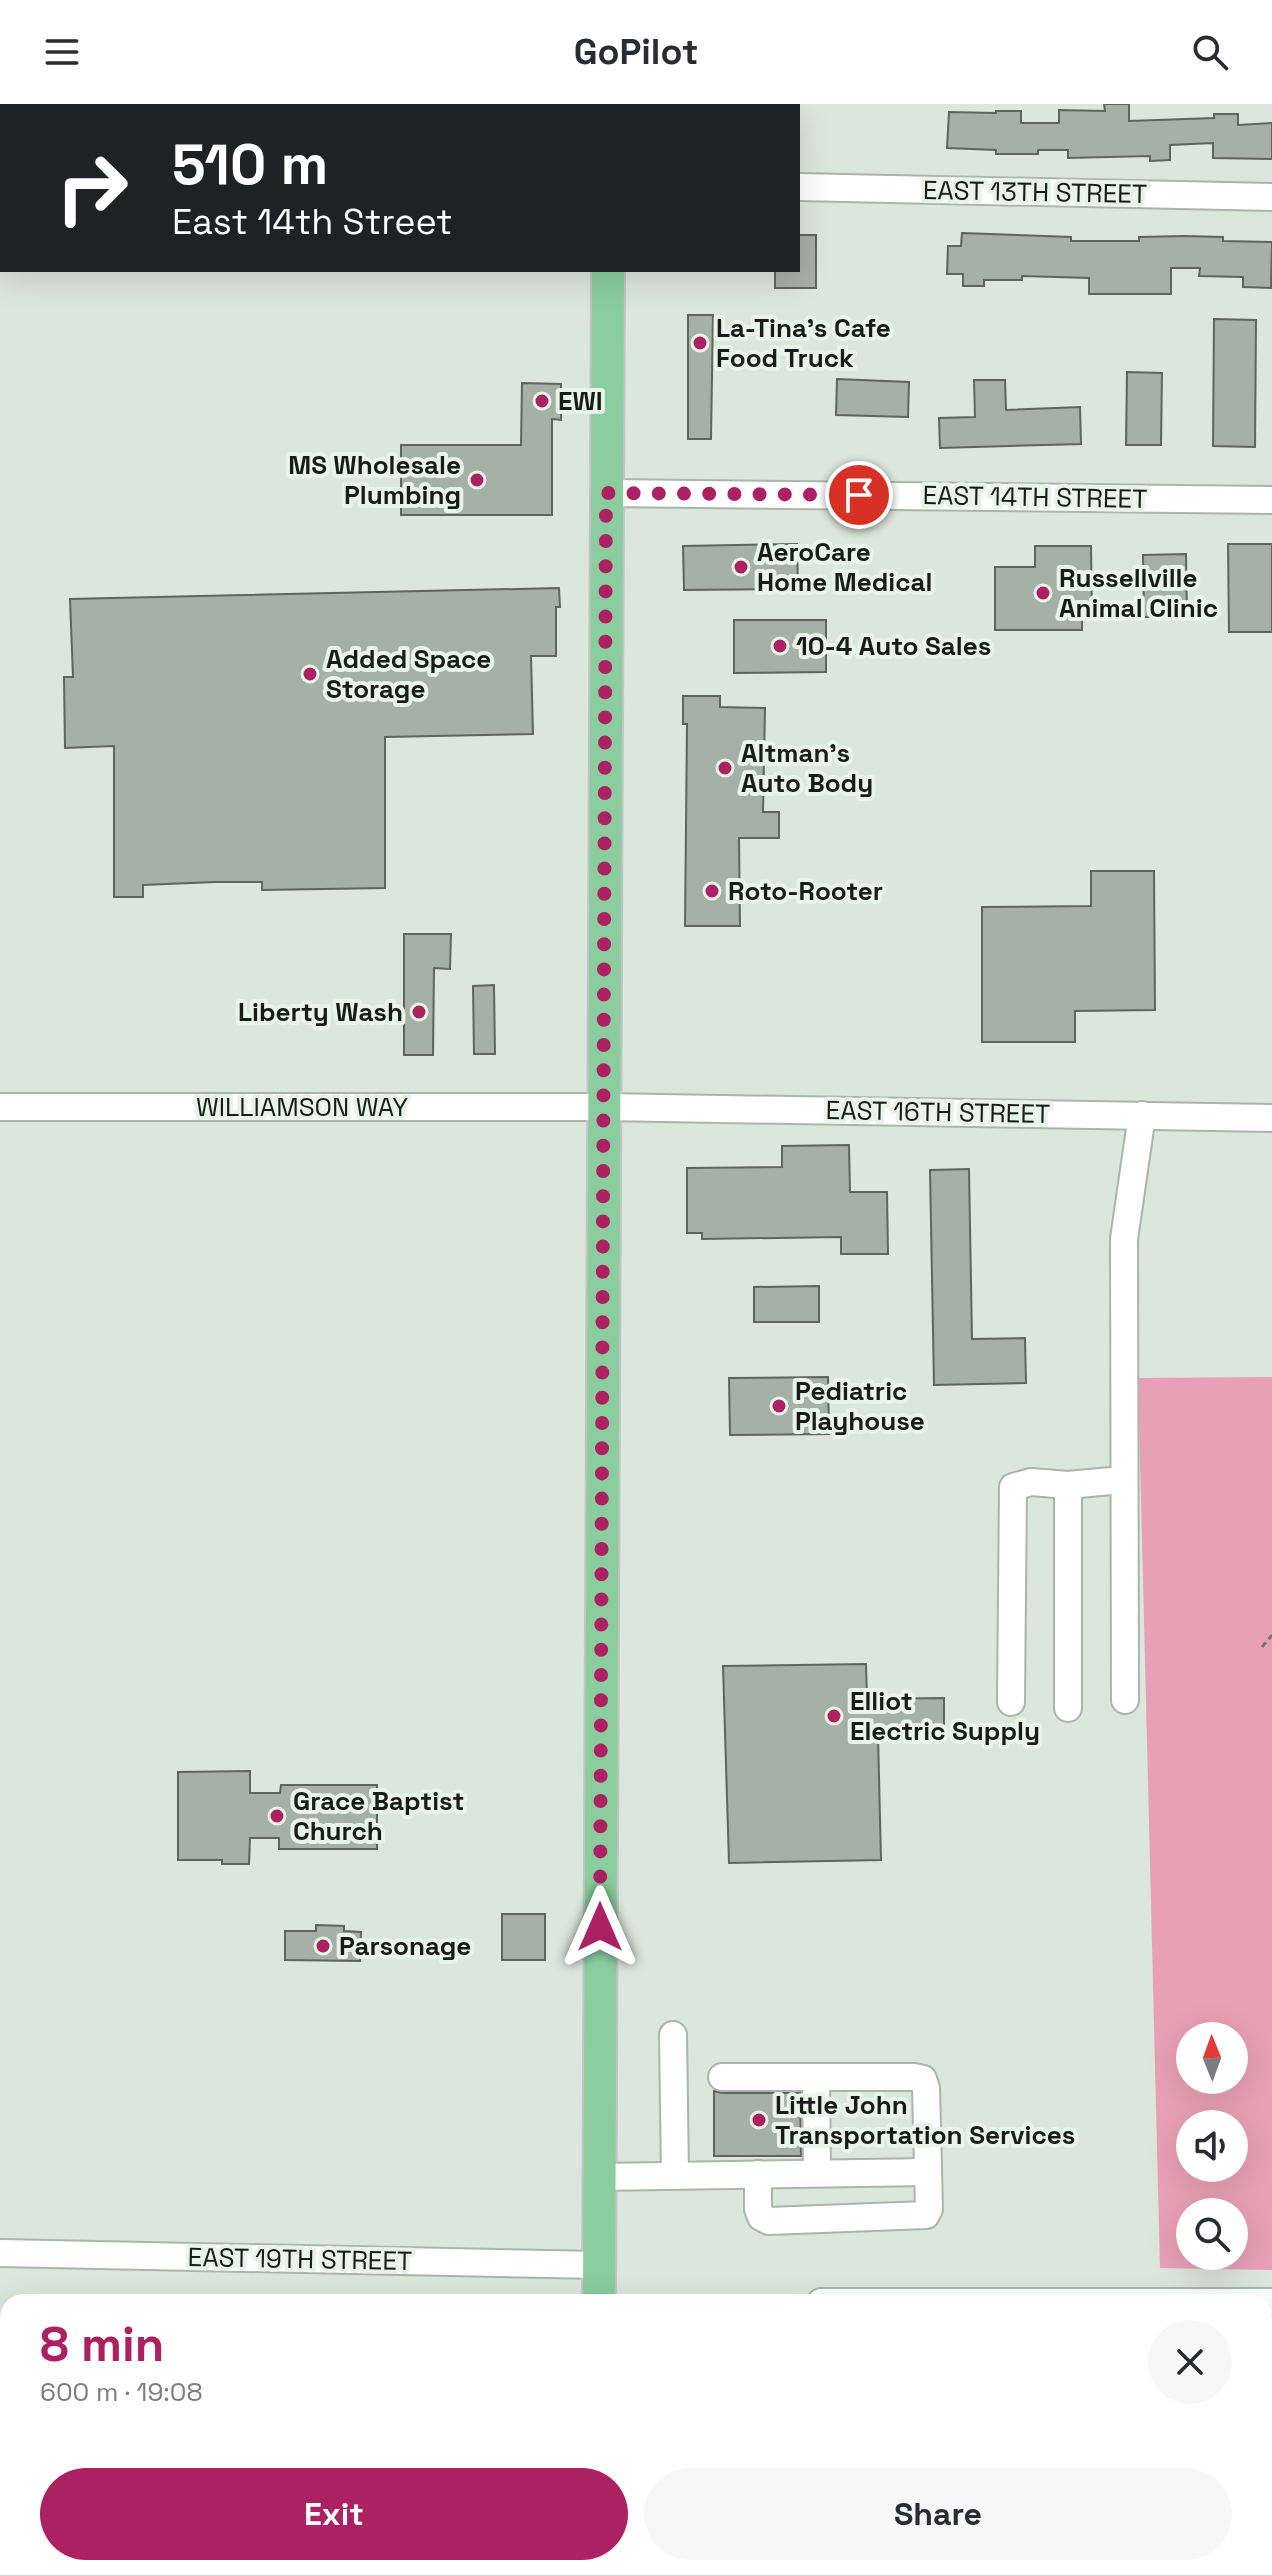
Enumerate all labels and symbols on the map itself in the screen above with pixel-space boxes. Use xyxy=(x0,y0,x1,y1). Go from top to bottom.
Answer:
street label: EAST 13TH STREET xyxy=(923,173,1147,211)
place label: La-Tina's Cafe Food Truck xyxy=(716,311,891,375)
marker: La-Tina's Cafe Food Truck xyxy=(691,334,709,352)
place label: EWI xyxy=(558,384,603,418)
marker: EWI xyxy=(533,392,551,410)
place label: MS Wholesale Plumbing xyxy=(288,448,461,512)
pin xyxy=(825,461,893,529)
marker: MS Wholesale Plumbing xyxy=(468,471,486,489)
street label: EAST 14TH STREET xyxy=(922,478,1148,516)
place label: AeroCare Home Medical xyxy=(757,535,932,599)
marker: AeroCare Home Medical xyxy=(732,558,750,576)
place label: Russellville Animal Clinic xyxy=(1059,561,1218,625)
marker: Russellville Animal Clinic xyxy=(1034,584,1052,602)
place label: 10-4 Auto Sales xyxy=(796,629,991,663)
marker: 10-4 Auto Sales xyxy=(771,637,789,655)
place label: Added Space Storage xyxy=(326,642,491,706)
marker: Added Space Storage xyxy=(301,665,319,683)
place label: Altman's Auto Body xyxy=(741,736,873,800)
marker: Altman's Auto Body xyxy=(716,759,734,777)
place label: Roto-Rooter xyxy=(728,874,883,908)
marker: Roto-Rooter xyxy=(703,882,721,900)
place label: Liberty Wash xyxy=(238,995,403,1029)
marker: Liberty Wash xyxy=(410,1003,428,1021)
street label: WILLIAMSON WAY xyxy=(196,1090,408,1124)
street label: EAST 16TH STREET xyxy=(825,1093,1051,1131)
place label: Pediatric Playhouse xyxy=(795,1374,925,1438)
marker: Pediatric Playhouse xyxy=(770,1397,788,1415)
place label: Elliot Electric Supply xyxy=(850,1684,1040,1748)
marker: Elliot Electric Supply xyxy=(825,1707,843,1725)
place label: Grace Baptist Church xyxy=(293,1784,464,1848)
marker: Grace Baptist Church xyxy=(268,1807,286,1825)
position arrow xyxy=(558,1885,642,1969)
place label: Parsonage xyxy=(339,1929,471,1963)
marker: Parsonage xyxy=(314,1937,332,1955)
north arrow xyxy=(1176,2022,1248,2094)
place label: Little John Transportation Services xyxy=(775,2088,1075,2152)
marker: Little John Transportation Services xyxy=(750,2111,768,2129)
street label: EAST 19TH STREET xyxy=(187,2240,413,2278)

